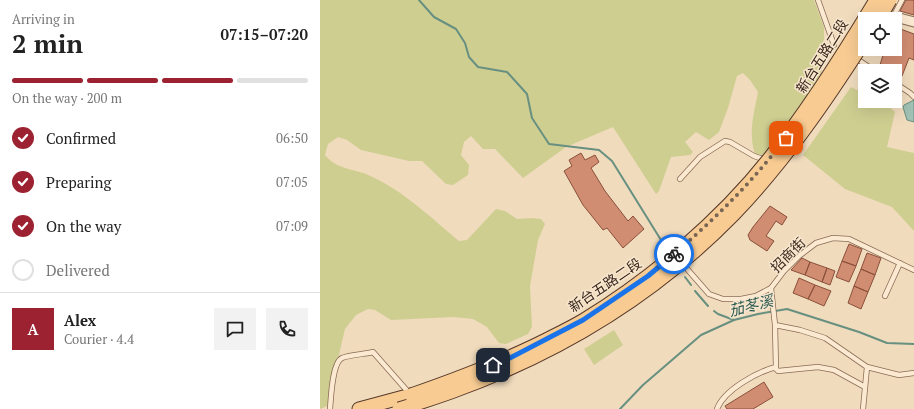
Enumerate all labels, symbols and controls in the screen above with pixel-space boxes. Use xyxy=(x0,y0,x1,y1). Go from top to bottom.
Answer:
text: Arriving in xyxy=(12,10,75,28)
map controls xyxy=(858,12,902,108)
button: locate xyxy=(858,12,902,56)
street label: 新台五路二段 xyxy=(791,15,852,96)
text: 07:15–07:20 xyxy=(221,24,308,44)
text: 2 min xyxy=(12,26,83,60)
button: layers xyxy=(858,64,902,108)
text: On the way · 200 m xyxy=(12,89,122,107)
pin xyxy=(769,121,803,155)
icon: check xyxy=(12,127,34,149)
icon: bag xyxy=(775,127,797,149)
text: Confirmed xyxy=(46,128,116,148)
text: 06:50 xyxy=(276,129,308,147)
icon: check xyxy=(12,171,34,193)
text: Preparing xyxy=(46,172,111,192)
text: 07:05 xyxy=(276,173,308,191)
icon: check xyxy=(12,215,34,237)
text: On the way xyxy=(46,216,121,236)
text: 07:09 xyxy=(276,217,308,235)
street label: 招商街 xyxy=(766,233,809,276)
courier xyxy=(654,234,694,274)
icon: bike xyxy=(663,243,685,265)
street label: 新台五路二段 xyxy=(565,253,645,316)
text: Delivered xyxy=(46,260,110,280)
water label: 茄苳溪 xyxy=(726,289,777,320)
button: chat xyxy=(214,308,256,350)
button: phone xyxy=(266,308,308,350)
text: Alex xyxy=(64,310,96,330)
text: A xyxy=(28,319,38,339)
text: Courier · 4.4 xyxy=(64,330,134,348)
pin xyxy=(476,348,510,382)
icon: home xyxy=(482,354,504,376)

